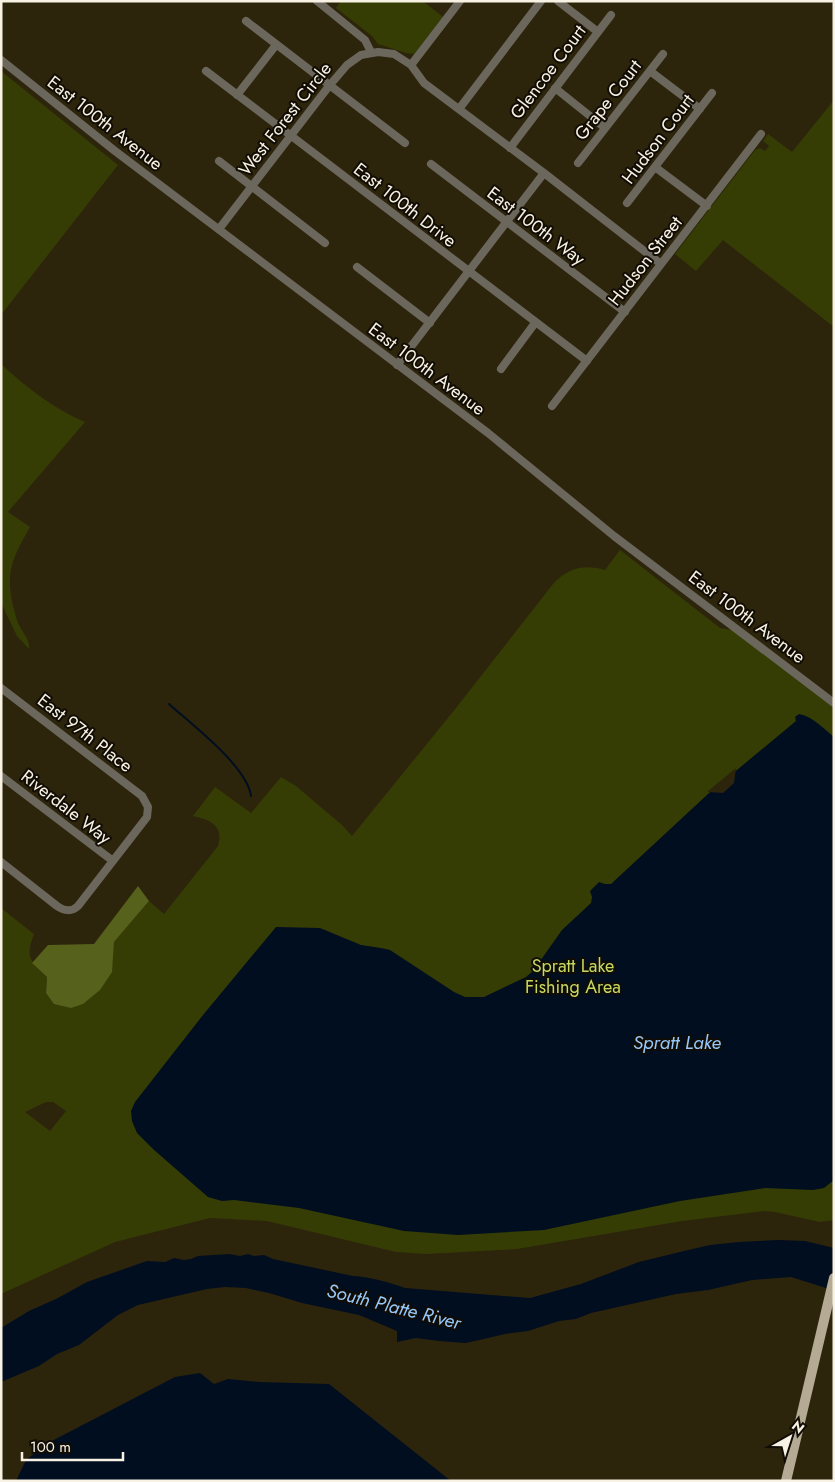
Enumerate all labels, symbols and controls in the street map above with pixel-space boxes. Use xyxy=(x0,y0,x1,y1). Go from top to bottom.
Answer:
street label: Glencoe Court xyxy=(504,19,592,125)
street label: Grape Court xyxy=(568,54,648,146)
street label: West Forest Circle xyxy=(232,57,338,181)
street label: East 100th Avenue xyxy=(42,70,168,176)
street label: Hudson Court xyxy=(616,88,701,189)
street label: East 100th Drive xyxy=(348,156,462,254)
street label: East 100th Way xyxy=(481,180,591,272)
street label: Hudson Street xyxy=(602,210,689,311)
street label: East 100th Avenue xyxy=(363,316,491,422)
street label: East 100th Avenue xyxy=(683,564,811,670)
street label: East 97th Place xyxy=(32,688,138,778)
street label: Riverdale Way xyxy=(15,763,117,851)
park label: Spratt Lake Fishing Area xyxy=(525,953,621,1000)
water label: Spratt Lake xyxy=(633,1029,722,1056)
water label: South Platte River xyxy=(324,1277,465,1337)
north arrow xyxy=(765,1412,815,1462)
text: N xyxy=(788,1416,809,1438)
scale bar xyxy=(22,1430,124,1462)
text: 100 m xyxy=(30,1436,71,1458)

